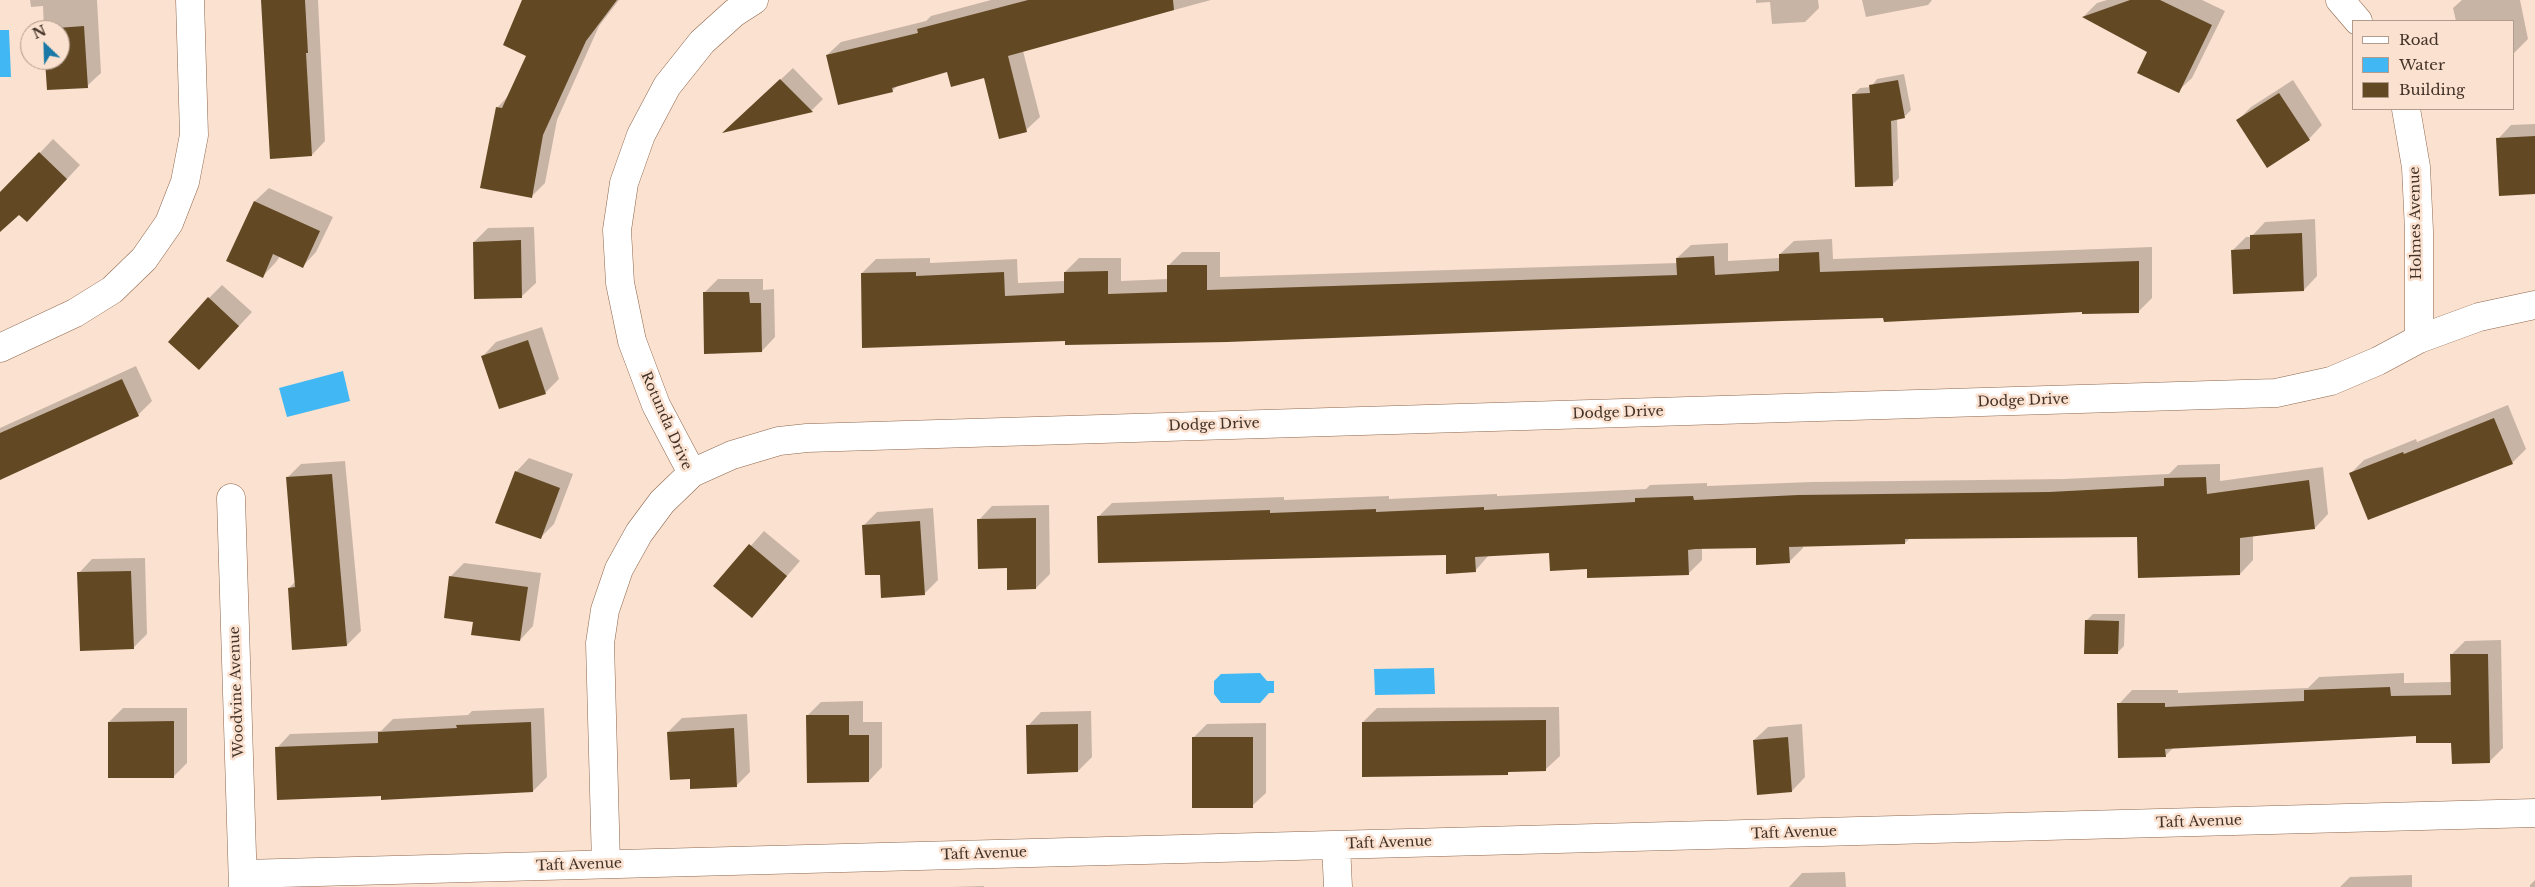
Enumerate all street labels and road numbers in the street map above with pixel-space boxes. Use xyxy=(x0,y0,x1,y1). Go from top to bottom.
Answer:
street label: Holmes Avenue xyxy=(2407,166,2425,280)
street label: Rotunda Drive xyxy=(637,369,695,473)
street label: Dodge Drive xyxy=(1977,391,2069,411)
street label: Dodge Drive xyxy=(1572,403,1664,423)
street label: Dodge Drive xyxy=(1168,415,1260,435)
street label: Woodvine Avenue xyxy=(226,626,248,758)
street label: Taft Avenue xyxy=(2156,812,2242,832)
street label: Taft Avenue xyxy=(1751,823,1837,843)
street label: Taft Avenue xyxy=(1346,833,1432,853)
street label: Taft Avenue xyxy=(941,844,1027,864)
street label: Taft Avenue xyxy=(536,855,622,875)

